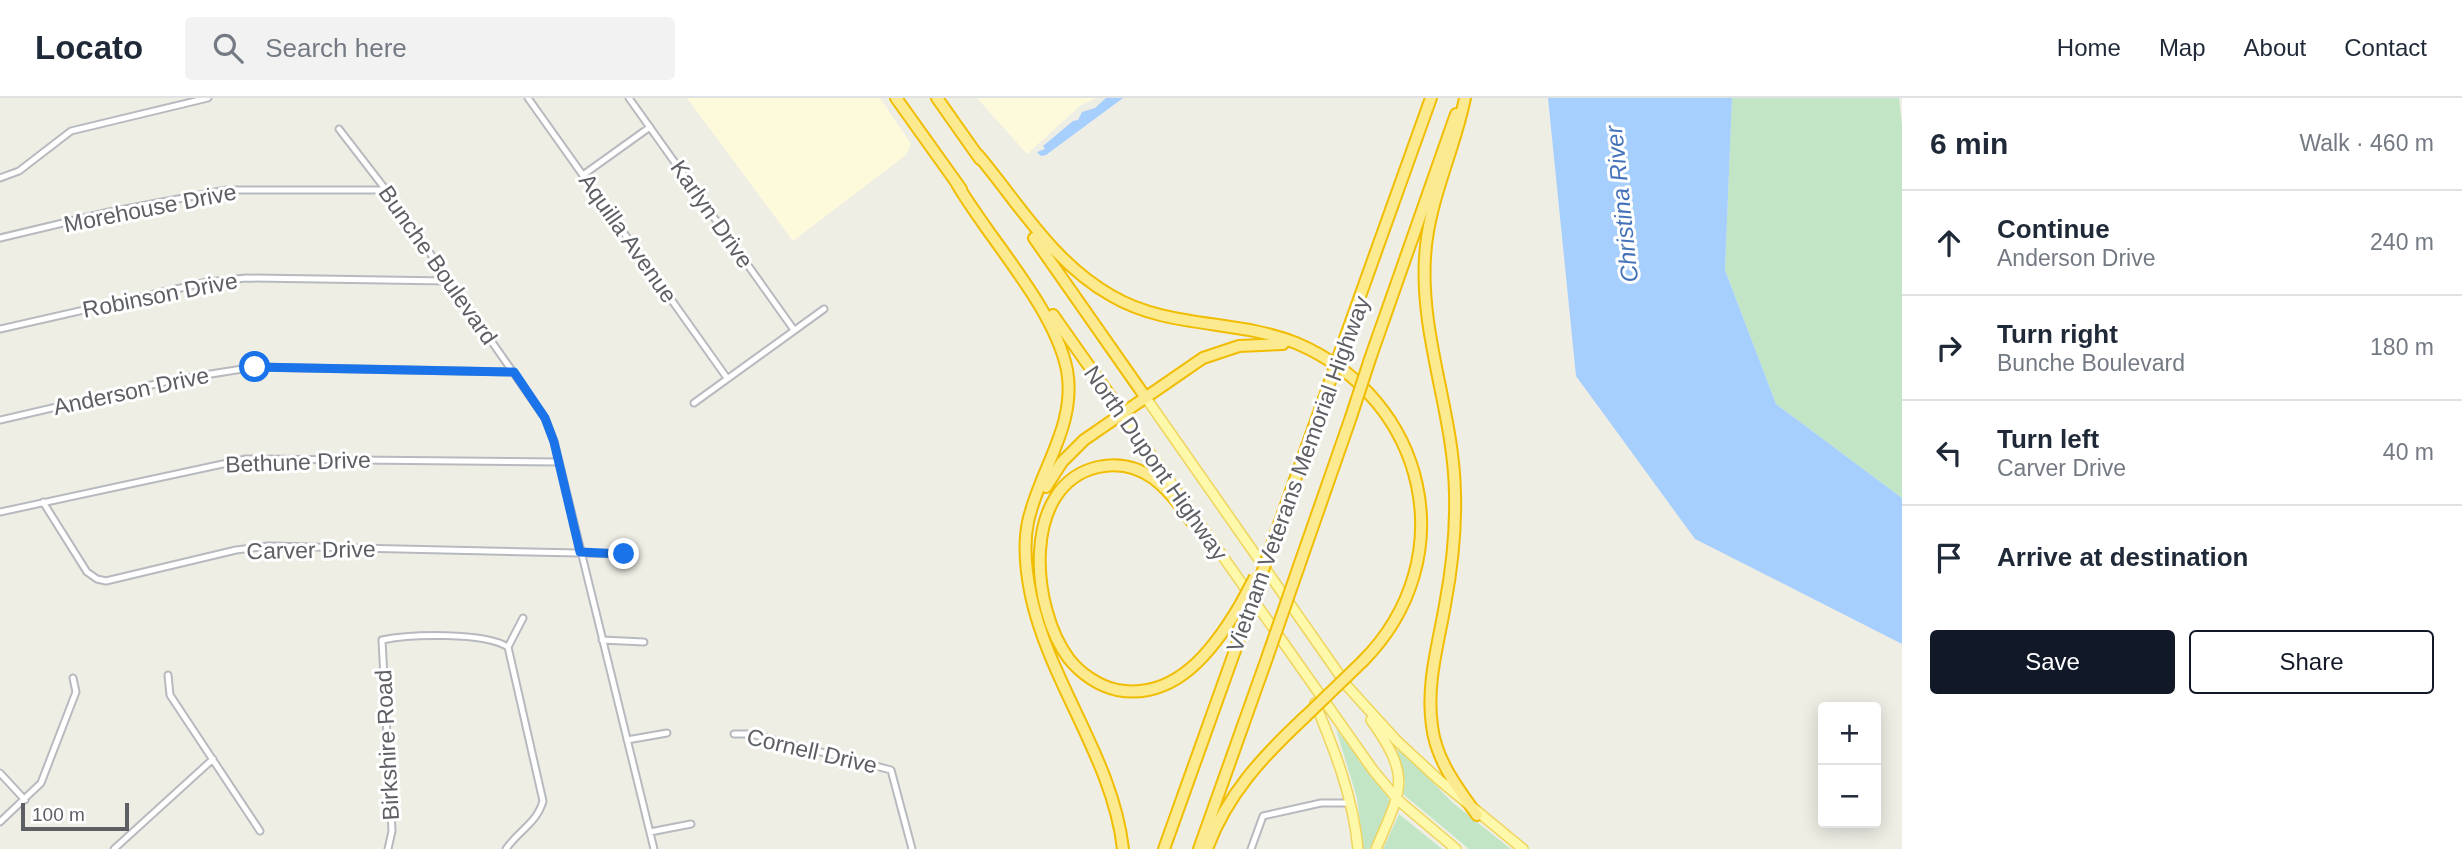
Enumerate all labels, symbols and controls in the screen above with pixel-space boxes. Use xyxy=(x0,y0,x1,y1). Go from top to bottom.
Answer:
search box xyxy=(185,17,675,80)
text: Locato xyxy=(35,29,143,66)
icon: search xyxy=(209,29,247,67)
text: Search here xyxy=(265,33,407,63)
text: Home xyxy=(2057,34,2121,61)
text: Map xyxy=(2159,34,2206,61)
text: About xyxy=(2244,34,2306,61)
text: Contact xyxy=(2344,34,2427,61)
water label: Christina River xyxy=(1600,123,1643,284)
text: 6 min xyxy=(1930,127,2008,160)
text: Walk · 460 m xyxy=(2299,130,2434,156)
street label: Karlyn Drive xyxy=(665,155,759,273)
street label: Aquilla Avenue xyxy=(574,168,682,308)
street label: Morehouse Drive xyxy=(62,179,238,237)
street label: Bunche Boulevard xyxy=(373,181,503,349)
text: Continue xyxy=(1997,214,2110,244)
icon: ahead xyxy=(1930,224,1968,262)
text: 240 m xyxy=(2370,229,2434,255)
text: Anderson Drive xyxy=(1997,245,2156,271)
street label: Robinson Drive xyxy=(80,267,240,323)
street label: Vietnam Veterans Memorial Highway xyxy=(1221,292,1375,655)
text: Turn right xyxy=(1997,319,2118,349)
icon: right xyxy=(1930,329,1968,367)
text: 180 m xyxy=(2370,334,2434,360)
text: Bunche Boulevard xyxy=(1997,350,2185,376)
route start xyxy=(239,351,270,382)
street label: North Dupont Highway xyxy=(1079,361,1233,566)
street label: Anderson Drive xyxy=(51,362,211,420)
text: Turn left xyxy=(1997,424,2099,454)
icon: left xyxy=(1930,434,1968,472)
text: 40 m xyxy=(2383,439,2434,465)
street label: Bethune Drive xyxy=(225,446,371,478)
text: Carver Drive xyxy=(1997,455,2126,481)
street label: Carver Drive xyxy=(246,536,376,564)
route end xyxy=(608,538,639,569)
icon: arrive xyxy=(1930,539,1968,577)
text: Arrive at destination xyxy=(1997,542,2248,572)
button: Save xyxy=(1930,630,2175,694)
button: Share xyxy=(2189,630,2434,694)
street label: Birkshire Road xyxy=(370,669,404,821)
map controls xyxy=(1818,702,1881,828)
button: + xyxy=(1818,702,1881,765)
street label: Cornell Drive xyxy=(744,723,880,779)
button: − xyxy=(1818,765,1881,828)
scale bar xyxy=(21,800,130,832)
text: 100 m xyxy=(32,804,85,825)

